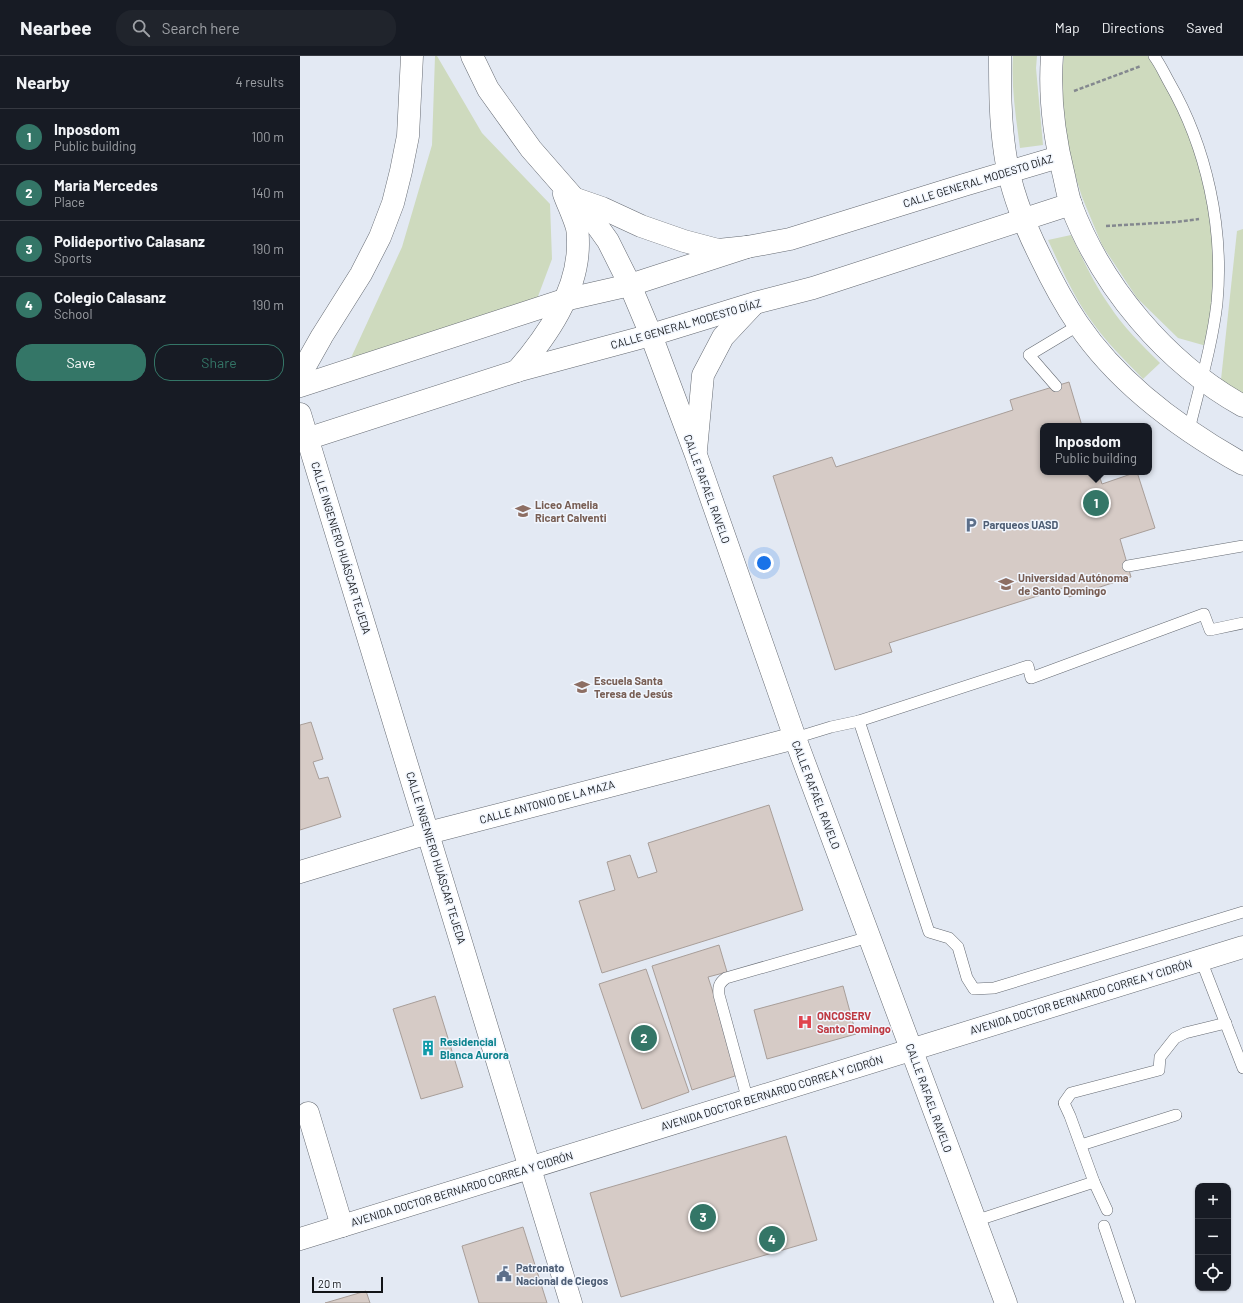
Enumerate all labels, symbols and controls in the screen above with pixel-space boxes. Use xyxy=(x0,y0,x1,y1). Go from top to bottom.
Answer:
search box xyxy=(116,10,396,46)
text: Nearbee xyxy=(20,16,92,39)
icon: search xyxy=(130,17,152,39)
text: Search here xyxy=(162,19,240,37)
text: Map xyxy=(1055,19,1080,36)
text: Directions xyxy=(1102,19,1164,36)
text: Saved xyxy=(1186,19,1223,36)
text: Nearby xyxy=(16,72,70,92)
text: 4 results xyxy=(236,74,284,90)
text: Inposdom xyxy=(54,120,120,138)
text: 1 xyxy=(27,129,31,145)
text: 100 m xyxy=(251,129,284,145)
text: Public building xyxy=(54,138,136,154)
street label: CALLE GENERAL MODESTO DÍAZ xyxy=(901,151,1054,210)
text: Maria Mercedes xyxy=(54,176,158,194)
text: 2 xyxy=(25,185,33,201)
text: 140 m xyxy=(252,185,284,201)
text: Place xyxy=(54,194,85,210)
text: Polideportivo Calasanz xyxy=(54,232,205,250)
text: 3 xyxy=(25,241,33,257)
text: 190 m xyxy=(252,241,284,257)
text: Sports xyxy=(54,250,92,266)
text: Colegio Calasanz xyxy=(54,288,166,306)
street label: CALLE GENERAL MODESTO DÍAZ xyxy=(609,296,763,351)
text: 4 xyxy=(25,297,33,313)
text: 190 m xyxy=(252,297,284,313)
text: School xyxy=(54,306,92,322)
button: Save xyxy=(16,344,146,381)
button: Share xyxy=(154,344,284,381)
popup xyxy=(1040,423,1152,475)
street label: CALLE RAFAEL RAVELO xyxy=(682,432,733,545)
text: Inposdom xyxy=(1055,432,1121,450)
text: Public building xyxy=(1055,450,1137,466)
street label: CALLE INGENIERO HUÁSCAR TEJEDA xyxy=(309,460,374,636)
pin: 1 xyxy=(1083,488,1109,518)
place label: Liceo Amelia Ricart Calventi xyxy=(535,498,607,524)
school or university icon: Liceo Amelia Ricart Calventi xyxy=(514,502,532,520)
parking icon: Parqueos UASD xyxy=(962,516,980,534)
place label: Parqueos UASD xyxy=(983,518,1059,531)
your location xyxy=(754,553,774,573)
place label: Universidad Autónoma de Santo Domingo xyxy=(1018,571,1129,597)
school or university icon: Universidad Autónoma de Santo Domingo xyxy=(997,575,1015,593)
place label: Escuela Santa Teresa de Jesús xyxy=(594,674,673,700)
school or university icon: Escuela Santa Teresa de Jesús xyxy=(573,678,591,696)
street label: CALLE RAFAEL RAVELO xyxy=(790,739,843,851)
street label: CALLE INGENIERO HUÁSCAR TEJEDA xyxy=(404,770,469,946)
street label: CALLE ANTONIO DE LA MAZA xyxy=(478,777,616,826)
street label: AVENIDA DOCTOR BERNARDO CORREA Y CIDRÓN xyxy=(968,956,1194,1037)
place label: ONCOSERV Santo Domingo xyxy=(817,1009,891,1035)
hospital icon: ONCOSERV Santo Domingo xyxy=(796,1013,814,1031)
pin: 2 xyxy=(631,1023,657,1053)
place label: Residencial Blanca Aurora xyxy=(440,1035,509,1061)
building icon: Residencial Blanca Aurora xyxy=(419,1039,437,1057)
street label: CALLE RAFAEL RAVELO xyxy=(904,1041,955,1154)
street label: AVENIDA DOCTOR BERNARDO CORREA Y CIDRÓN xyxy=(659,1052,885,1133)
street label: AVENIDA DOCTOR BERNARDO CORREA Y CIDRÓN xyxy=(349,1148,575,1229)
map controls xyxy=(1195,1183,1231,1291)
button: + xyxy=(1195,1183,1231,1219)
pin: 3 xyxy=(690,1202,716,1232)
button: − xyxy=(1195,1219,1231,1255)
pin: 4 xyxy=(759,1224,785,1254)
button: locate xyxy=(1195,1255,1231,1291)
place label: Patronato Nacional de Ciegos xyxy=(516,1261,609,1287)
public building icon: Patronato Nacional de Ciegos xyxy=(495,1265,513,1283)
scale bar xyxy=(312,1275,383,1294)
text: 20 m xyxy=(318,1277,341,1290)

